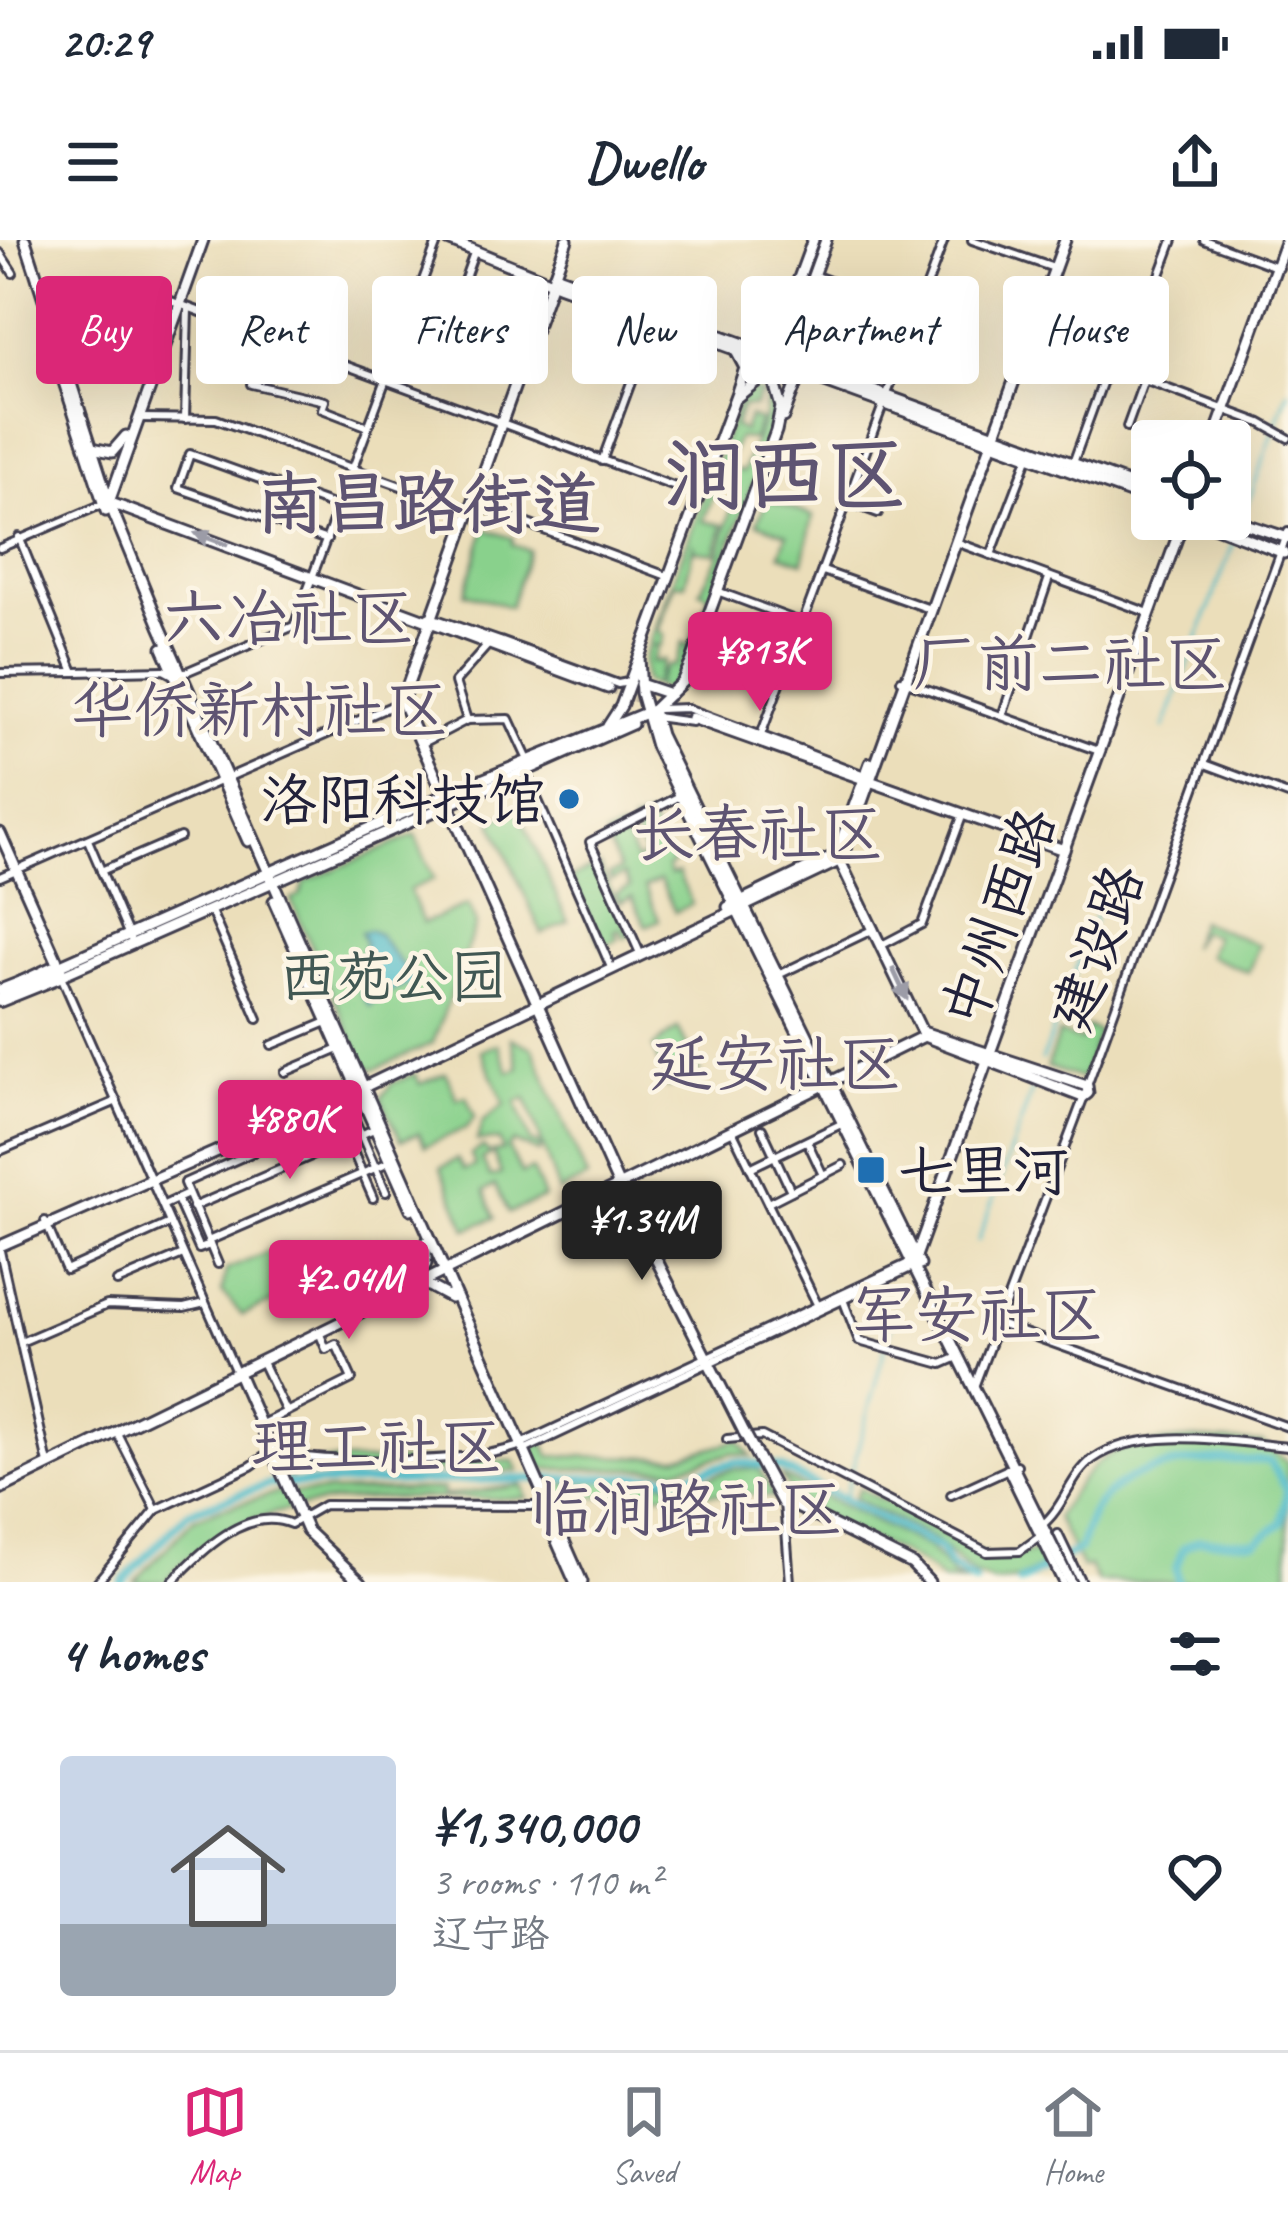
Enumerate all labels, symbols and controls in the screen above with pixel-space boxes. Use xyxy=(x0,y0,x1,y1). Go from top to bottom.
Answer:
text: 20:29 xyxy=(60,14,149,71)
text: Dwello xyxy=(585,128,703,196)
icon: menu xyxy=(60,129,126,195)
icon: share xyxy=(1162,129,1228,195)
chip: Buy xyxy=(36,276,172,384)
chip: Rent xyxy=(196,276,348,384)
chip: Filters xyxy=(372,276,548,384)
chip: New xyxy=(572,276,717,384)
chip: Apartment xyxy=(741,276,979,384)
chip: House xyxy=(1003,276,1169,384)
map controls xyxy=(1131,420,1251,540)
button: locate xyxy=(1131,420,1251,540)
district label: 涧西区 xyxy=(664,424,908,526)
district label: 南昌路街道 xyxy=(256,461,601,548)
one-way arrow xyxy=(193,529,229,547)
district label: 六冶社区 xyxy=(163,579,415,658)
pin: ¥813K xyxy=(676,612,844,714)
district label: 厂前二社区 xyxy=(914,625,1229,704)
text: ¥813K xyxy=(715,626,805,675)
district label: 华侨新村社区 xyxy=(71,671,449,750)
place label: 洛阳科技馆 xyxy=(260,764,545,836)
marker: 洛阳科技馆 xyxy=(556,786,582,812)
district label: 长春社区 xyxy=(632,795,884,874)
street label: 中州西路 xyxy=(926,798,1072,1037)
street label: 建设路 xyxy=(1034,855,1160,1040)
park label: 西苑公园 xyxy=(279,941,507,1013)
one-way arrow xyxy=(890,967,910,1002)
district label: 延安社区 xyxy=(650,1025,902,1104)
pin: ¥880K xyxy=(206,1080,374,1182)
text: ¥880K xyxy=(245,1094,335,1143)
place label: 七里河 xyxy=(898,1135,1069,1207)
marker: 七里河 xyxy=(855,1154,887,1186)
pin: ¥1.34M xyxy=(544,1181,740,1283)
text: ¥1.34M xyxy=(589,1195,695,1244)
pin: ¥2.04M xyxy=(251,1240,447,1342)
text: ¥2.04M xyxy=(296,1254,402,1303)
district label: 军安社区 xyxy=(852,1276,1104,1355)
district label: 理工社区 xyxy=(251,1408,503,1487)
district label: 临涧路社区 xyxy=(529,1470,844,1549)
icon: filters xyxy=(1162,1621,1228,1687)
text: 4 homes xyxy=(60,1622,204,1686)
text: ¥1,340,000 xyxy=(432,1794,636,1858)
icon: home xyxy=(156,1804,300,1948)
icon: heart xyxy=(1162,1843,1228,1909)
text: 3 rooms · 110 m² xyxy=(432,1858,660,1907)
text: 辽宁路 xyxy=(432,1910,549,1959)
tab: Map xyxy=(182,2079,248,2193)
tab: Saved xyxy=(611,2079,677,2193)
tab: Home xyxy=(1040,2079,1106,2193)

